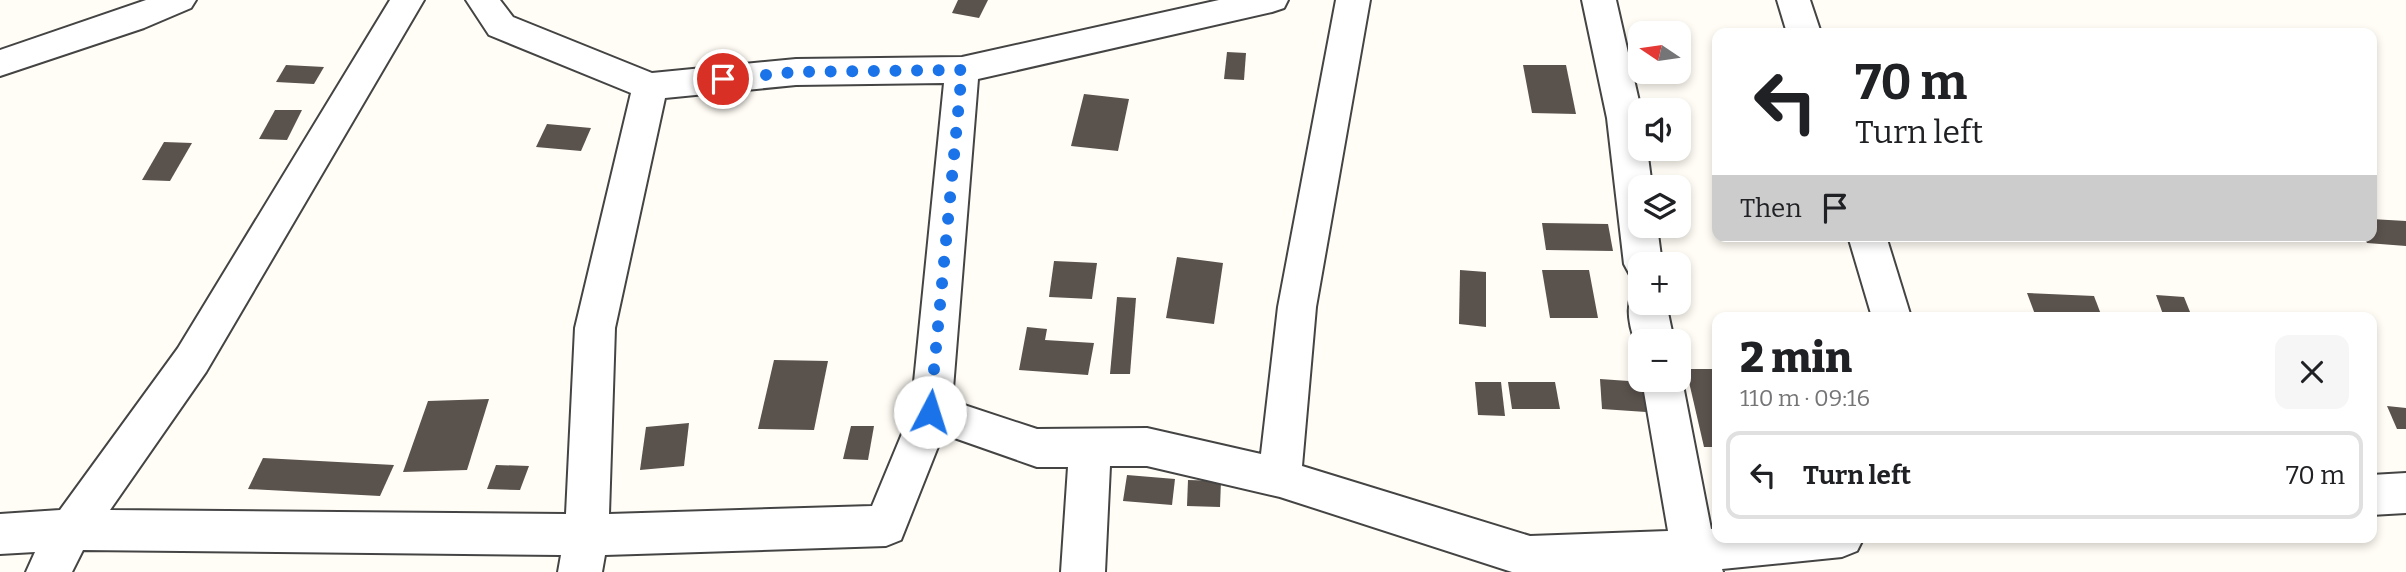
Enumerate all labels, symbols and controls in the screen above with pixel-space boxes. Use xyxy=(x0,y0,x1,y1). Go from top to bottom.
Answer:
north arrow xyxy=(1628,21,1690,84)
map controls xyxy=(1628,21,1691,392)
pin xyxy=(693,49,753,109)
text: 70 m xyxy=(1855,53,1967,112)
icon: left xyxy=(1740,56,1831,147)
icon: arrive xyxy=(704,60,742,98)
button: sound xyxy=(1628,98,1691,161)
text: Turn left xyxy=(1855,113,1983,151)
button: layers xyxy=(1628,175,1691,238)
icon: arrive xyxy=(1816,189,1854,227)
text: Then xyxy=(1740,193,1802,224)
button: + xyxy=(1628,252,1691,315)
button: − xyxy=(1628,329,1691,392)
text: 2 min xyxy=(1740,333,1852,383)
button: close xyxy=(2275,335,2349,409)
position arrow xyxy=(893,375,967,449)
text: 110 m · 09:16 xyxy=(1740,384,1870,412)
icon: left xyxy=(1744,456,1782,494)
text: Turn left xyxy=(1803,460,1911,491)
text: 70 m xyxy=(2286,460,2345,491)

